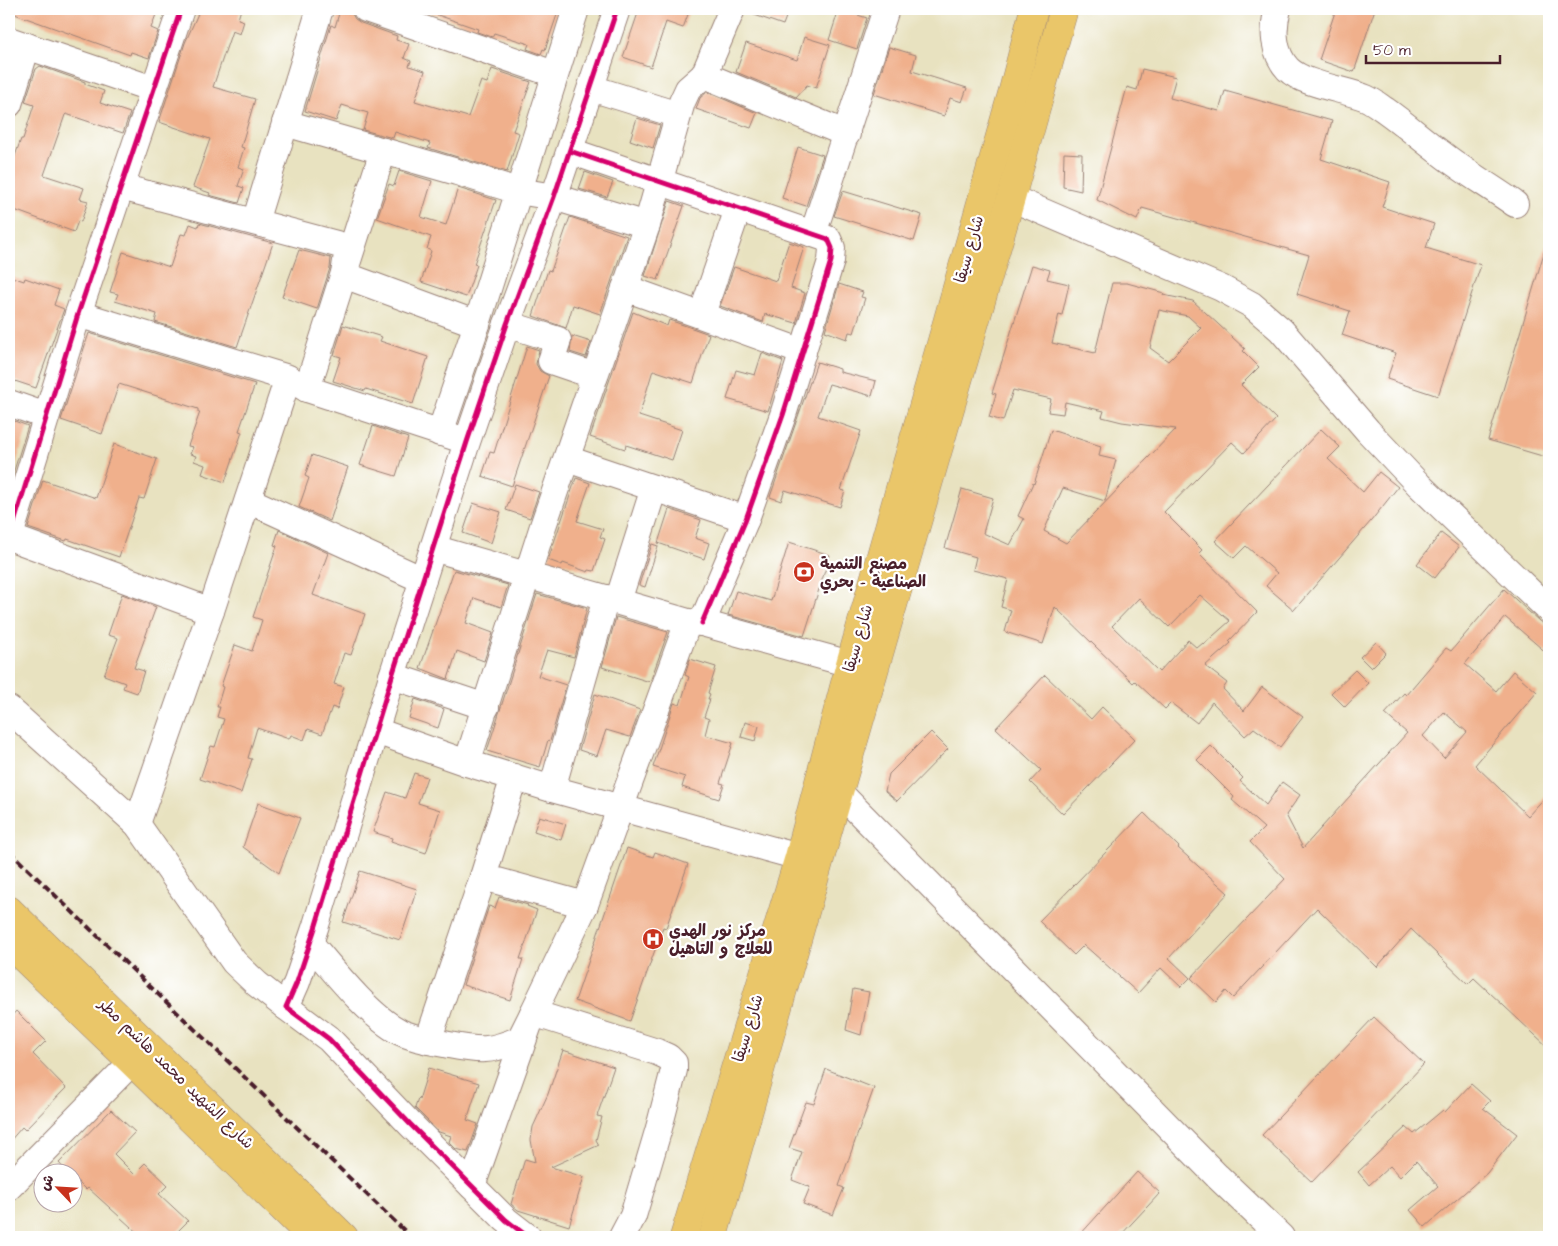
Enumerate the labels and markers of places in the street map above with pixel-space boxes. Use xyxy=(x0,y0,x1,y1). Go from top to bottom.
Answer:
place label: مصنع التنمية الصناعية - بحري xyxy=(820,553,926,594)
bank icon: مصنع التنمية الصناعية - بحري xyxy=(792,560,816,584)
place label: مركز نور الهدي للعلاج و التاهيل xyxy=(669,920,772,960)
hospital icon: مركز نور الهدي للعلاج و التاهيل xyxy=(641,927,665,951)

